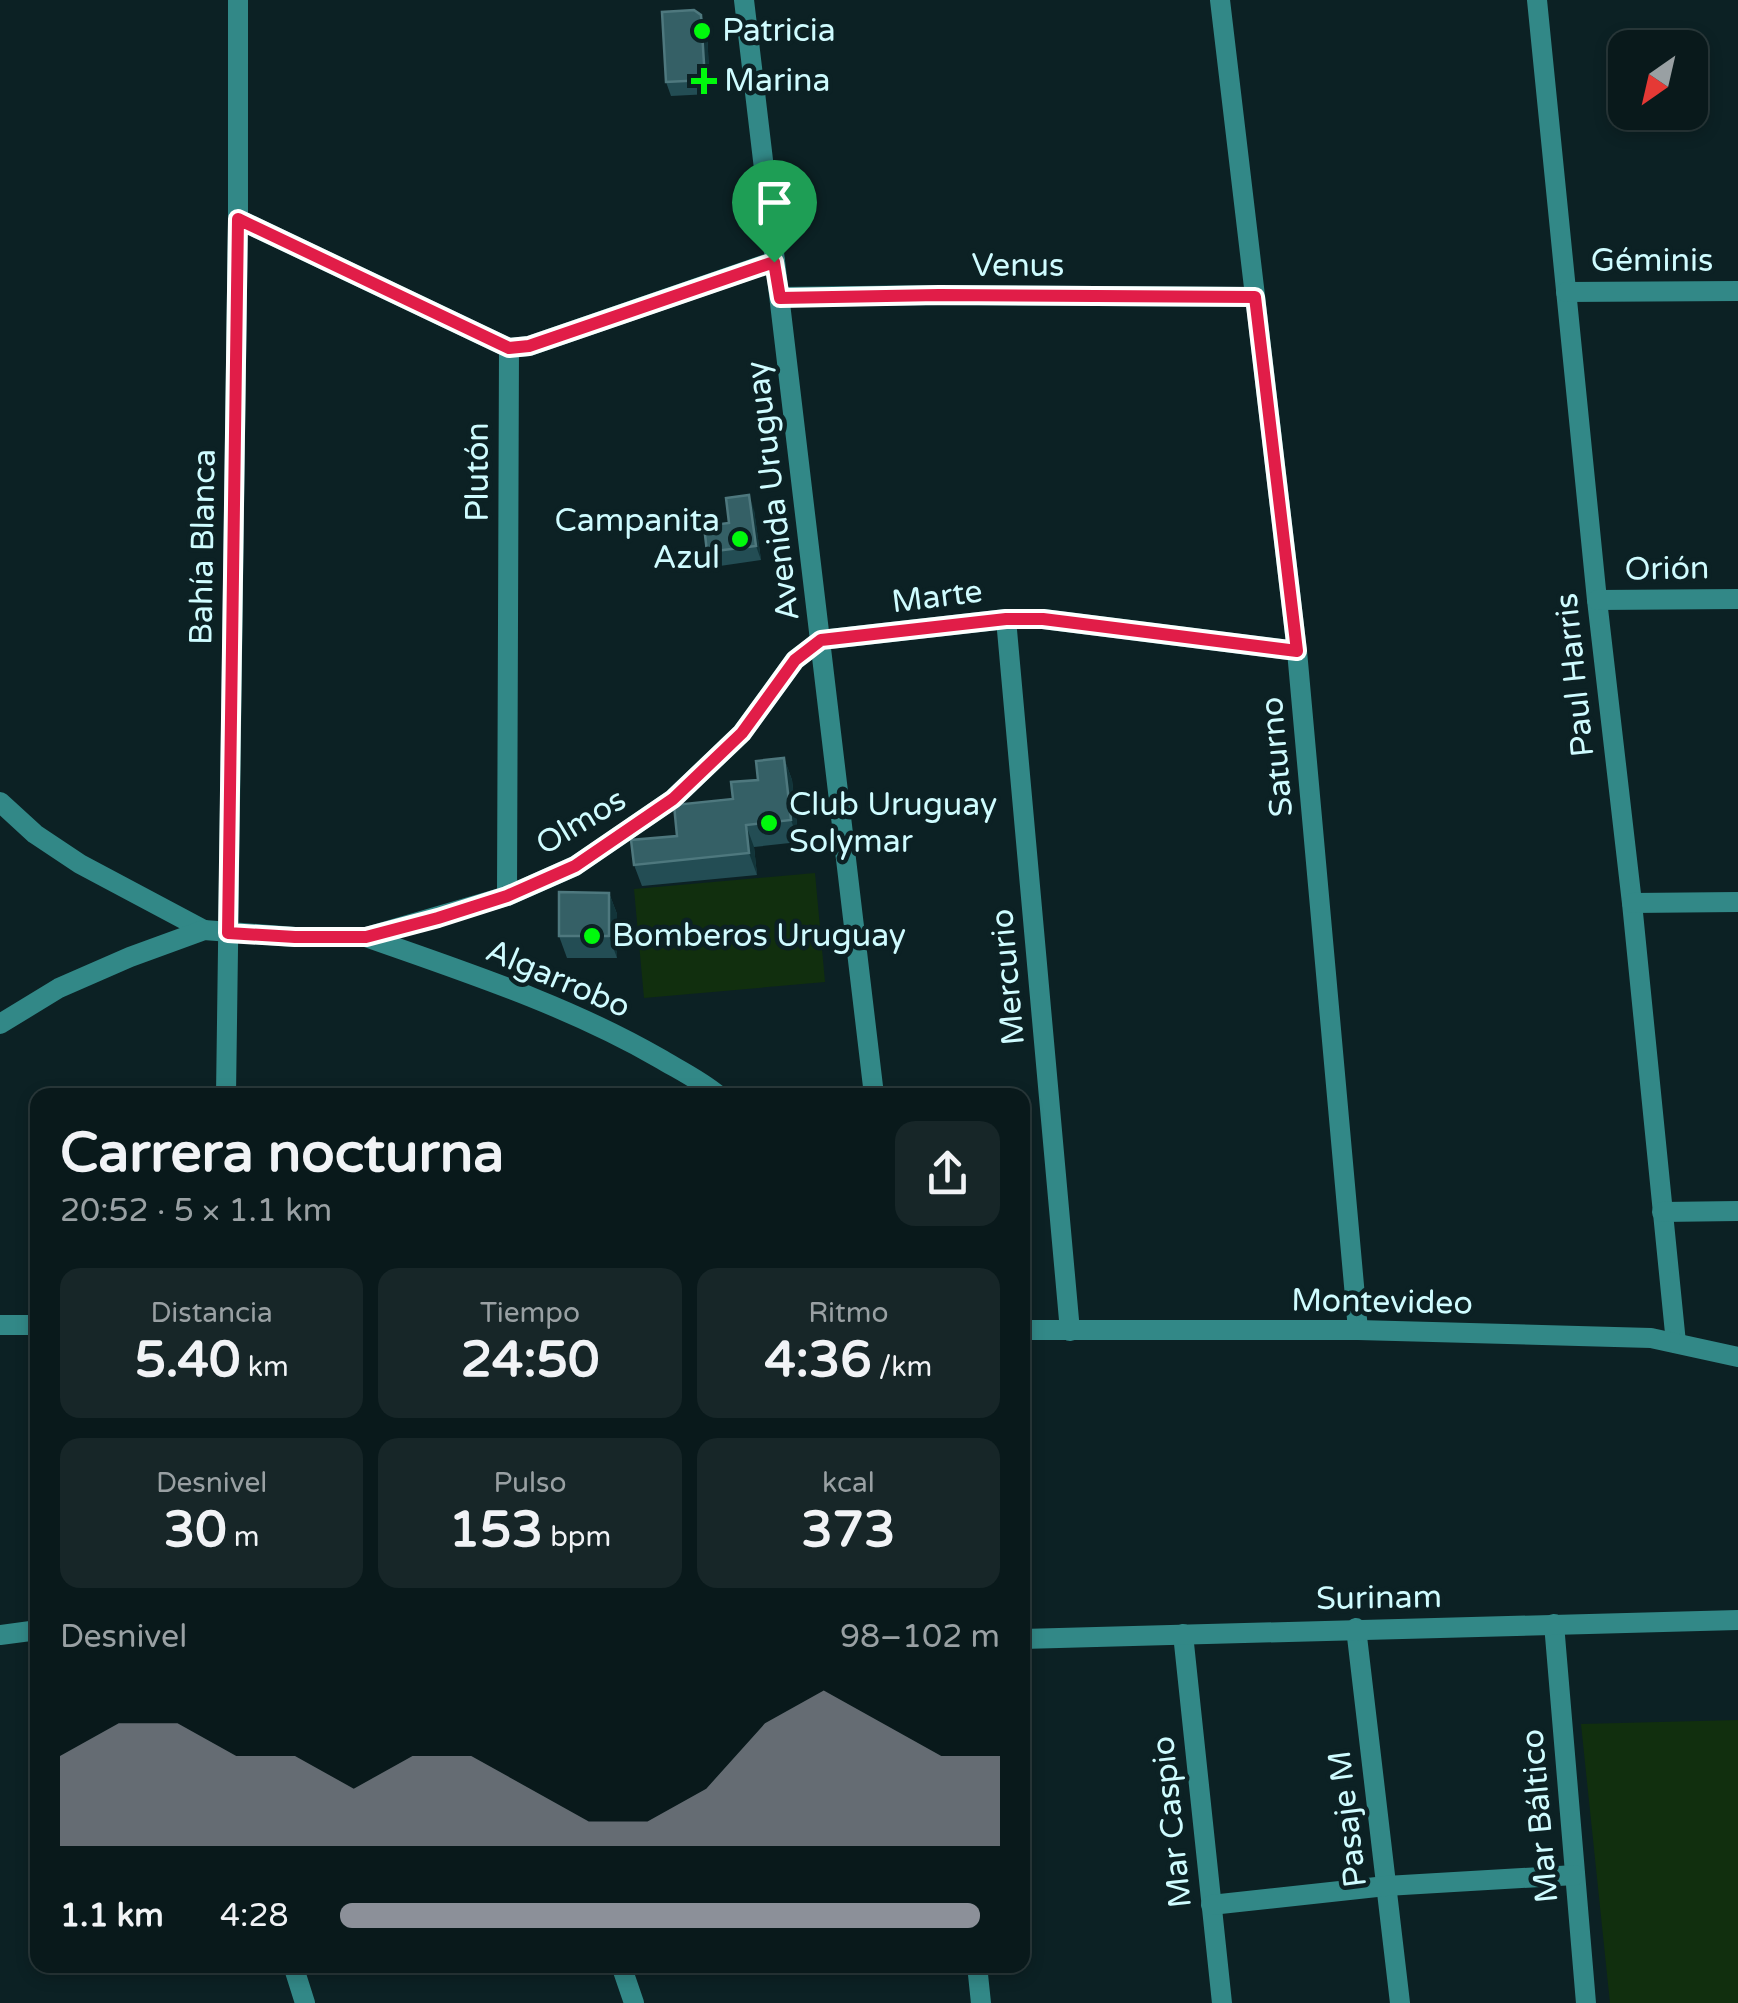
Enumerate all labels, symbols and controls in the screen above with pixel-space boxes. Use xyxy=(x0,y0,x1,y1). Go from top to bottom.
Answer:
place label: Patricia xyxy=(722,12,836,50)
marker: Patricia xyxy=(691,20,713,42)
north arrow xyxy=(1608,30,1708,130)
map controls xyxy=(1608,30,1708,130)
place label: Marina xyxy=(724,62,831,100)
marker: Marina xyxy=(693,70,715,92)
pin xyxy=(732,160,817,263)
icon: arrive xyxy=(747,175,802,230)
street label: Géminis xyxy=(1591,242,1713,280)
street label: Venus xyxy=(972,247,1064,285)
street label: Avenida Uruguay xyxy=(738,359,808,623)
street label: Plutón xyxy=(459,422,497,522)
street label: Bahía Blanca xyxy=(182,449,224,645)
place label: Campanita Azul xyxy=(555,502,720,577)
marker: Campanita Azul xyxy=(729,528,751,550)
street label: Orión xyxy=(1624,549,1710,589)
street label: Marte xyxy=(889,573,985,621)
street label: Paul Harris xyxy=(1548,591,1602,759)
street label: Saturno xyxy=(1253,695,1301,819)
street label: Olmos xyxy=(529,781,633,863)
place label: Club Uruguay Solymar xyxy=(789,786,997,861)
marker: Club Uruguay Solymar xyxy=(758,812,780,834)
street label: Mercurio xyxy=(983,907,1033,1047)
place label: Bomberos Uruguay xyxy=(612,917,906,955)
marker: Bomberos Uruguay xyxy=(581,925,603,947)
street label: Algarrobo xyxy=(480,932,636,1026)
text: Carrera nocturna xyxy=(60,1121,504,1187)
button: share xyxy=(895,1121,1000,1226)
text: 20:52 · 5 × 1.1 km xyxy=(60,1192,332,1230)
street label: Montevideo xyxy=(1291,1281,1473,1323)
text: Distancia xyxy=(151,1296,273,1330)
text: Tiempo xyxy=(480,1296,580,1330)
text: Ritmo xyxy=(808,1296,889,1330)
text: 5.40 xyxy=(135,1330,240,1390)
text: 24:50 xyxy=(461,1330,599,1390)
text: 4:36 xyxy=(764,1330,872,1390)
text: km xyxy=(240,1350,289,1384)
text: /km xyxy=(872,1350,932,1384)
text: Desnivel xyxy=(156,1466,267,1500)
text: Pulso xyxy=(493,1466,567,1500)
text: kcal xyxy=(822,1466,875,1500)
text: 30 xyxy=(164,1500,227,1560)
text: 153 xyxy=(449,1500,543,1560)
text: 373 xyxy=(801,1500,895,1560)
text: m xyxy=(227,1520,260,1554)
text: bpm xyxy=(543,1520,611,1554)
street label: Surinam xyxy=(1316,1578,1442,1618)
text: Desnivel xyxy=(60,1618,187,1656)
text: 98–102 m xyxy=(840,1618,1000,1656)
street label: Mar Báltico xyxy=(1513,1728,1567,1904)
street label: Mar Caspio xyxy=(1144,1734,1200,1910)
street label: Pasaje M xyxy=(1321,1748,1375,1890)
text: 1.1 km xyxy=(60,1897,164,1935)
text: 4:28 xyxy=(220,1897,289,1935)

